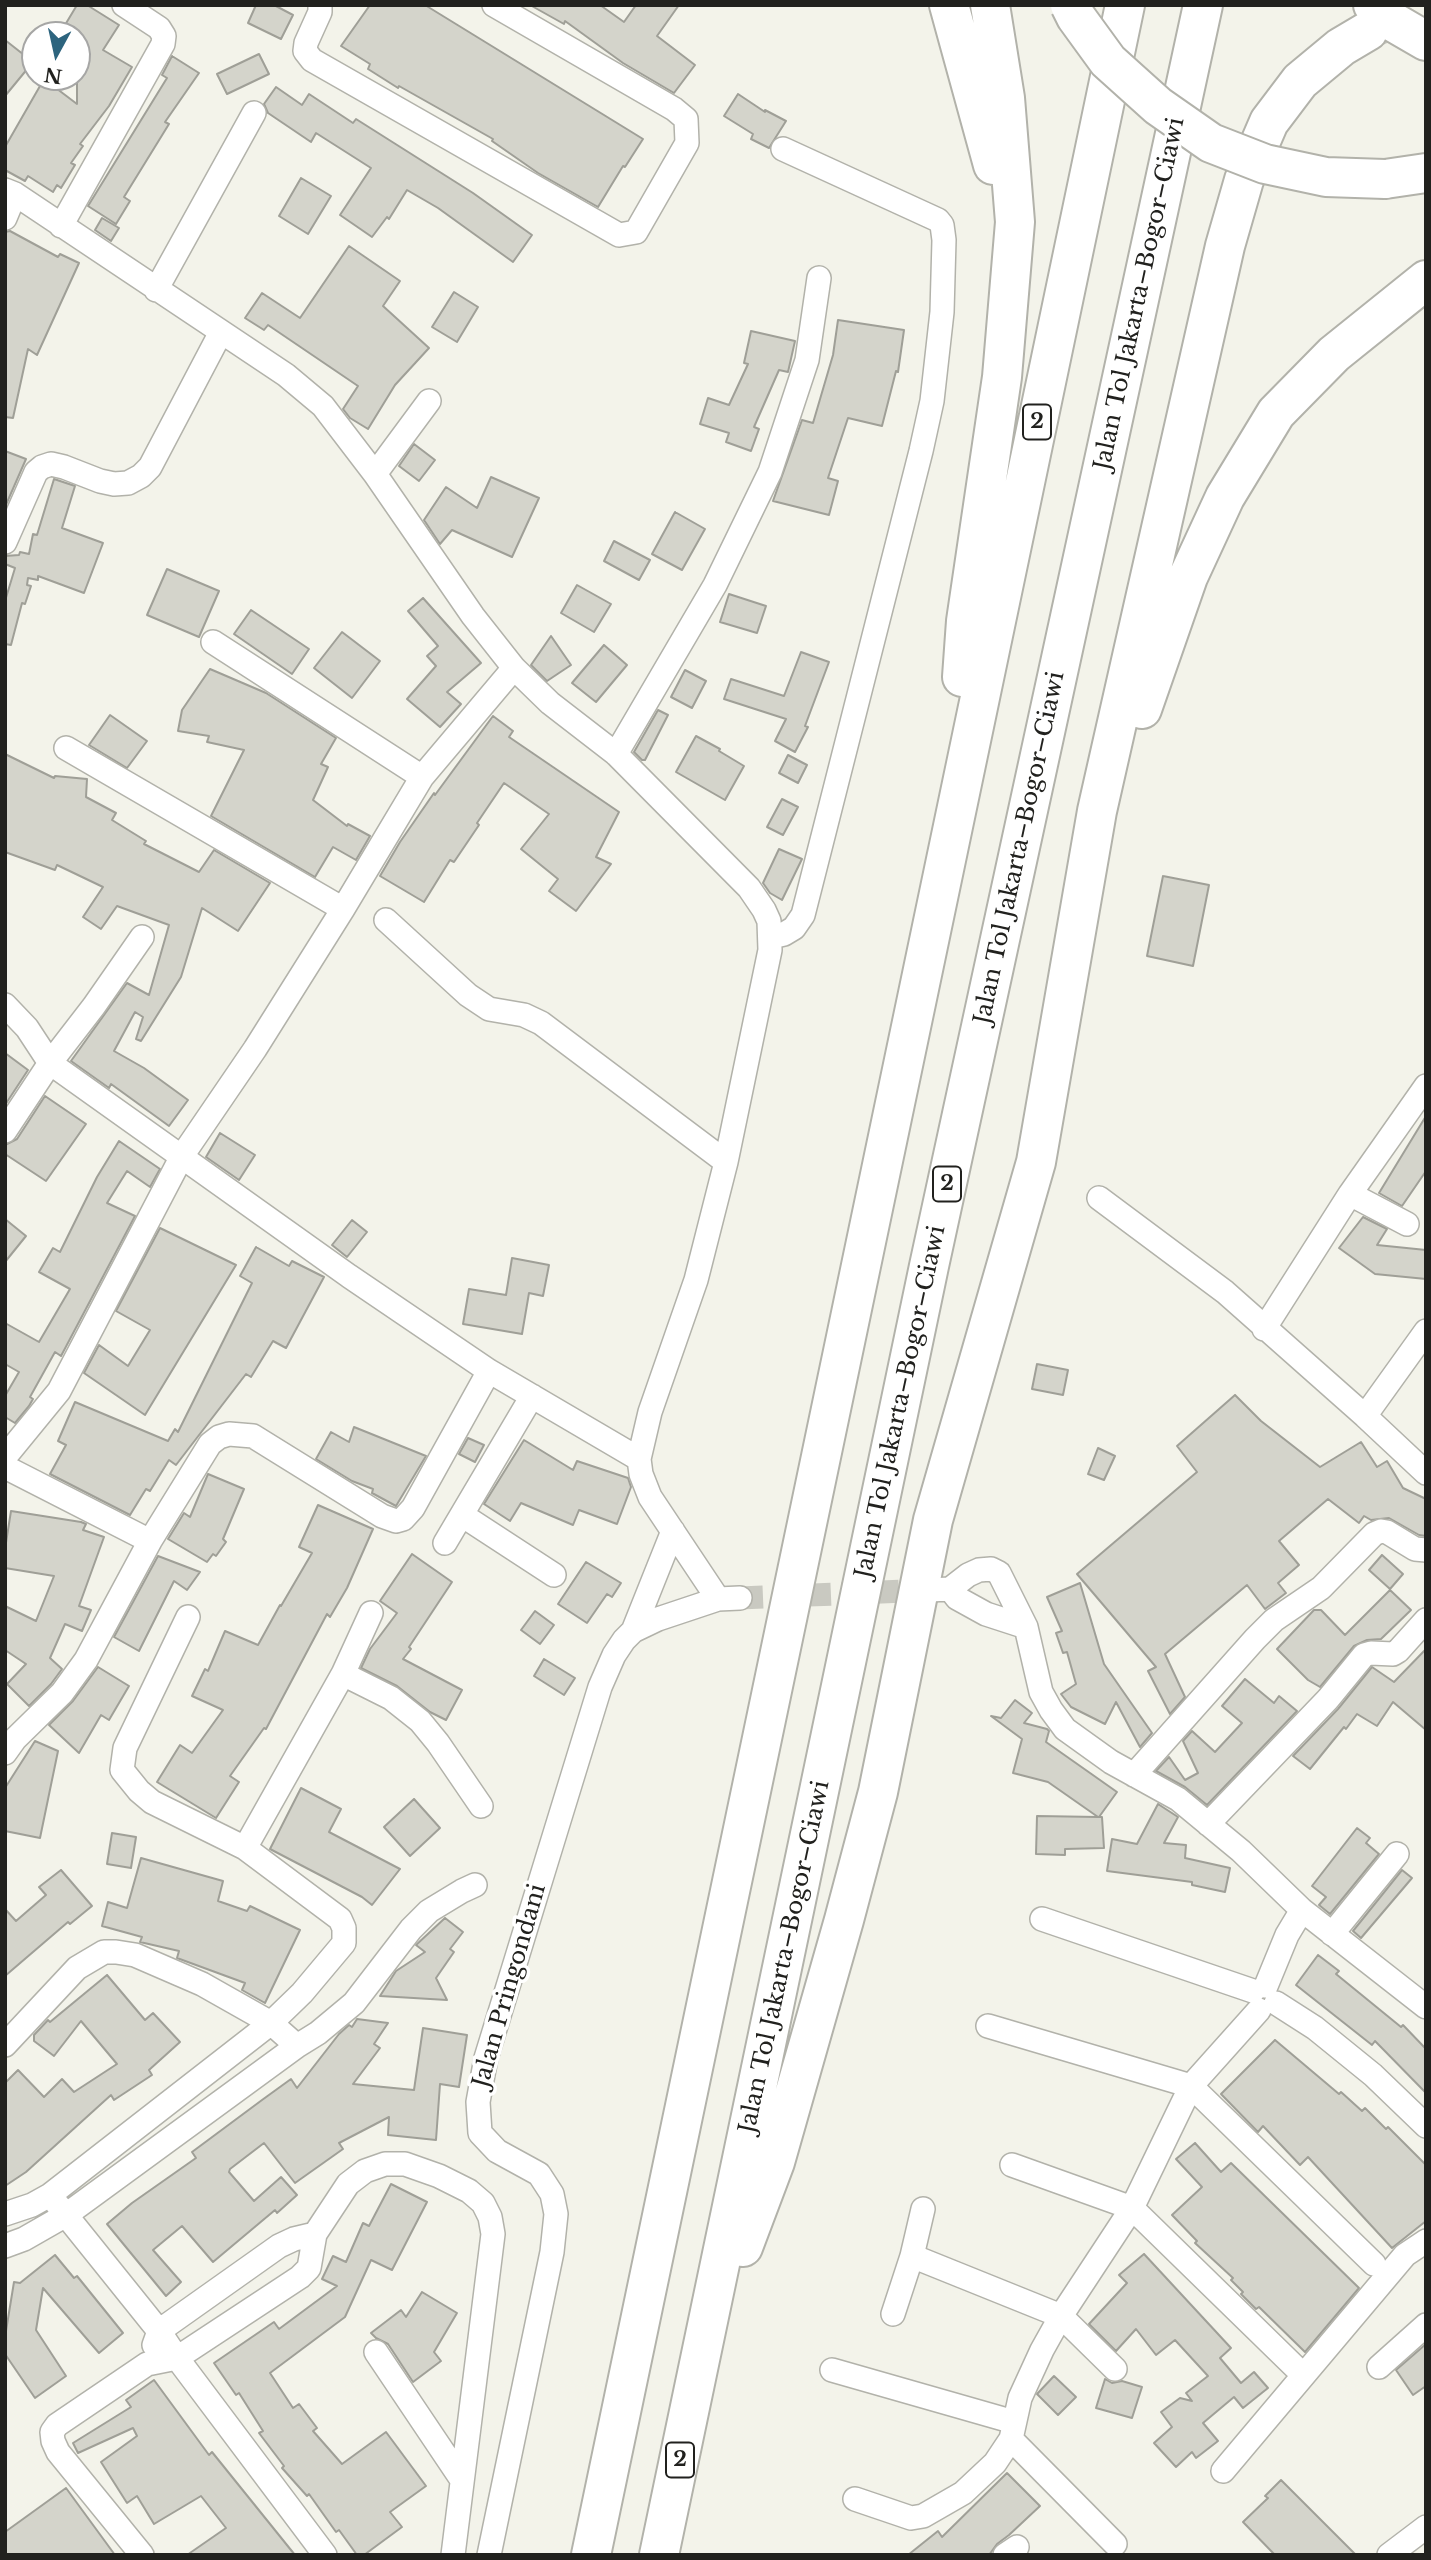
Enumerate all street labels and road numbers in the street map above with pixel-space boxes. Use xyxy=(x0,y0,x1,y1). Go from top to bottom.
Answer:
street label: Jalan Tol Jakarta–Bogor–Ciawi xyxy=(1089,115,1191,473)
road number: 2 xyxy=(1023,404,1051,440)
street label: Jalan Tol Jakarta–Bogor–Ciawi xyxy=(969,669,1071,1027)
road number: 2 xyxy=(933,1166,961,1202)
street label: Jalan Tol Jakarta–Bogor–Ciawi xyxy=(850,1223,952,1581)
street label: Jalan Tol Jakarta–Bogor–Ciawi xyxy=(734,1778,836,2136)
street label: Jalan Pringondani xyxy=(468,1881,552,2091)
road number: 2 xyxy=(666,2442,694,2478)

